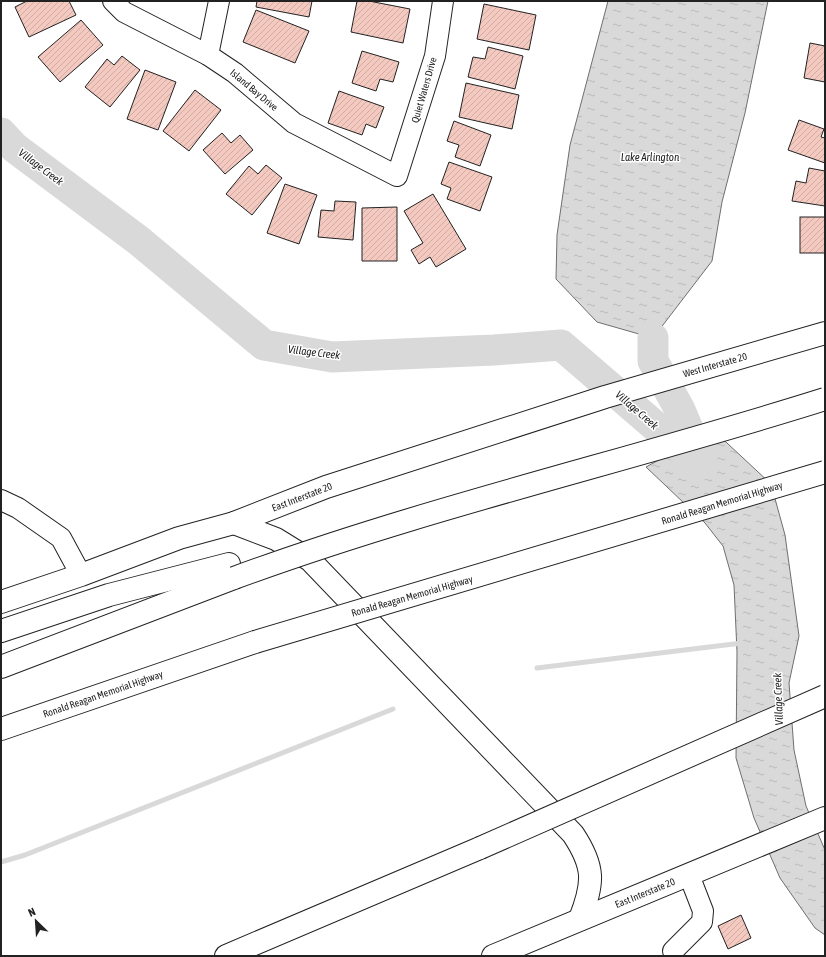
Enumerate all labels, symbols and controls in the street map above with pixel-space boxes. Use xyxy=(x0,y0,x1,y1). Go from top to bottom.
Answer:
street label: Quiet Waters Drive xyxy=(409,55,439,124)
street label: Island Bay Drive xyxy=(228,67,280,113)
water label: Village Creek xyxy=(16,146,66,188)
water label: Lake Arlington xyxy=(621,151,680,163)
water label: Village Creek xyxy=(287,343,341,361)
street label: West Interstate 20 xyxy=(682,351,749,379)
water label: Village Creek xyxy=(613,388,661,432)
street label: Ronald Reagan Memorial Highway xyxy=(660,479,784,527)
street label: East Interstate 20 xyxy=(270,480,334,514)
street label: Ronald Reagan Memorial Highway xyxy=(350,573,474,619)
street label: Ronald Reagan Memorial Highway xyxy=(42,668,164,720)
water label: Village Creek xyxy=(771,672,785,726)
street label: East Interstate 20 xyxy=(613,876,677,910)
north arrow xyxy=(16,901,56,941)
text: N xyxy=(26,905,37,919)

